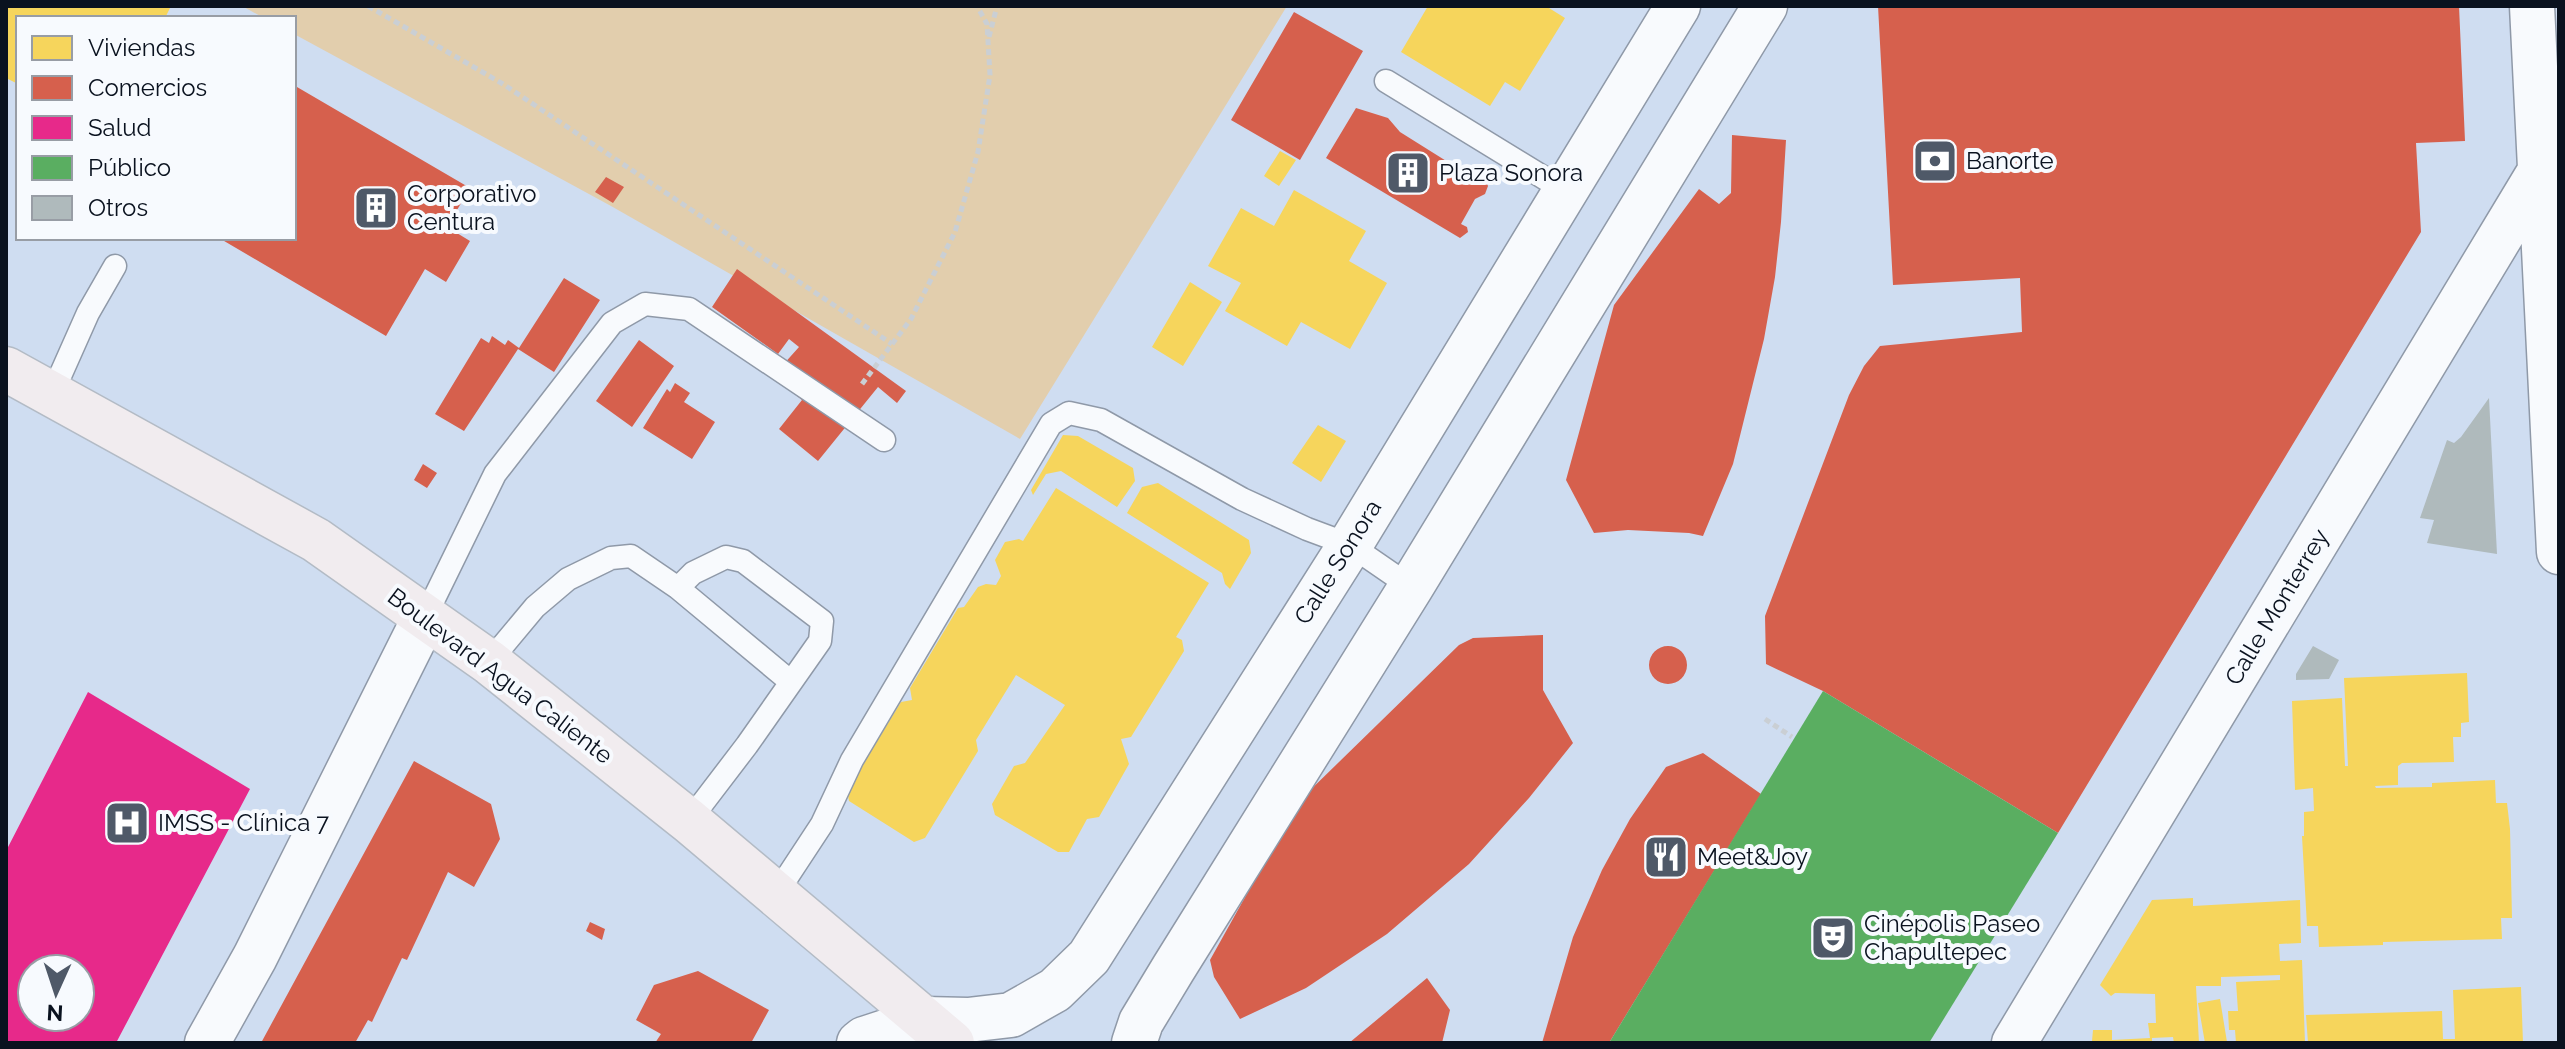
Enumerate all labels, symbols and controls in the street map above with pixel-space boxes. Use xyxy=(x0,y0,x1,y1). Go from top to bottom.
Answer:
legend xyxy=(16,16,296,240)
text: Viviendas xyxy=(88,33,195,62)
text: Comercios xyxy=(88,73,207,102)
text: Salud xyxy=(88,113,151,142)
bank icon: Banorte xyxy=(1911,137,1959,185)
place label: Banorte xyxy=(1966,146,2054,175)
building icon: Plaza Sonora xyxy=(1384,149,1432,197)
text: Público xyxy=(88,153,171,182)
place label: Plaza Sonora xyxy=(1439,158,1583,187)
place label: Corporativo Centura xyxy=(407,179,537,236)
building icon: Corporativo Centura xyxy=(352,184,400,232)
text: Otros xyxy=(88,193,148,222)
street label: Calle Sonora xyxy=(1288,494,1387,629)
street label: Calle Monterrey xyxy=(2219,523,2335,690)
street label: Boulevard Agua Caliente xyxy=(382,582,618,770)
hospital icon: IMSS - Clínica 7 xyxy=(103,799,151,847)
place label: IMSS - Clínica 7 xyxy=(158,808,329,837)
restaurant icon: Meet&Joy xyxy=(1642,833,1690,881)
place label: Meet&Joy xyxy=(1697,842,1808,871)
place label: Cinépolis Paseo Chapultepec xyxy=(1864,909,2040,966)
theatre icon: Cinépolis Paseo Chapultepec xyxy=(1809,914,1857,962)
north arrow xyxy=(16,953,96,1033)
text: N xyxy=(46,1000,64,1026)

